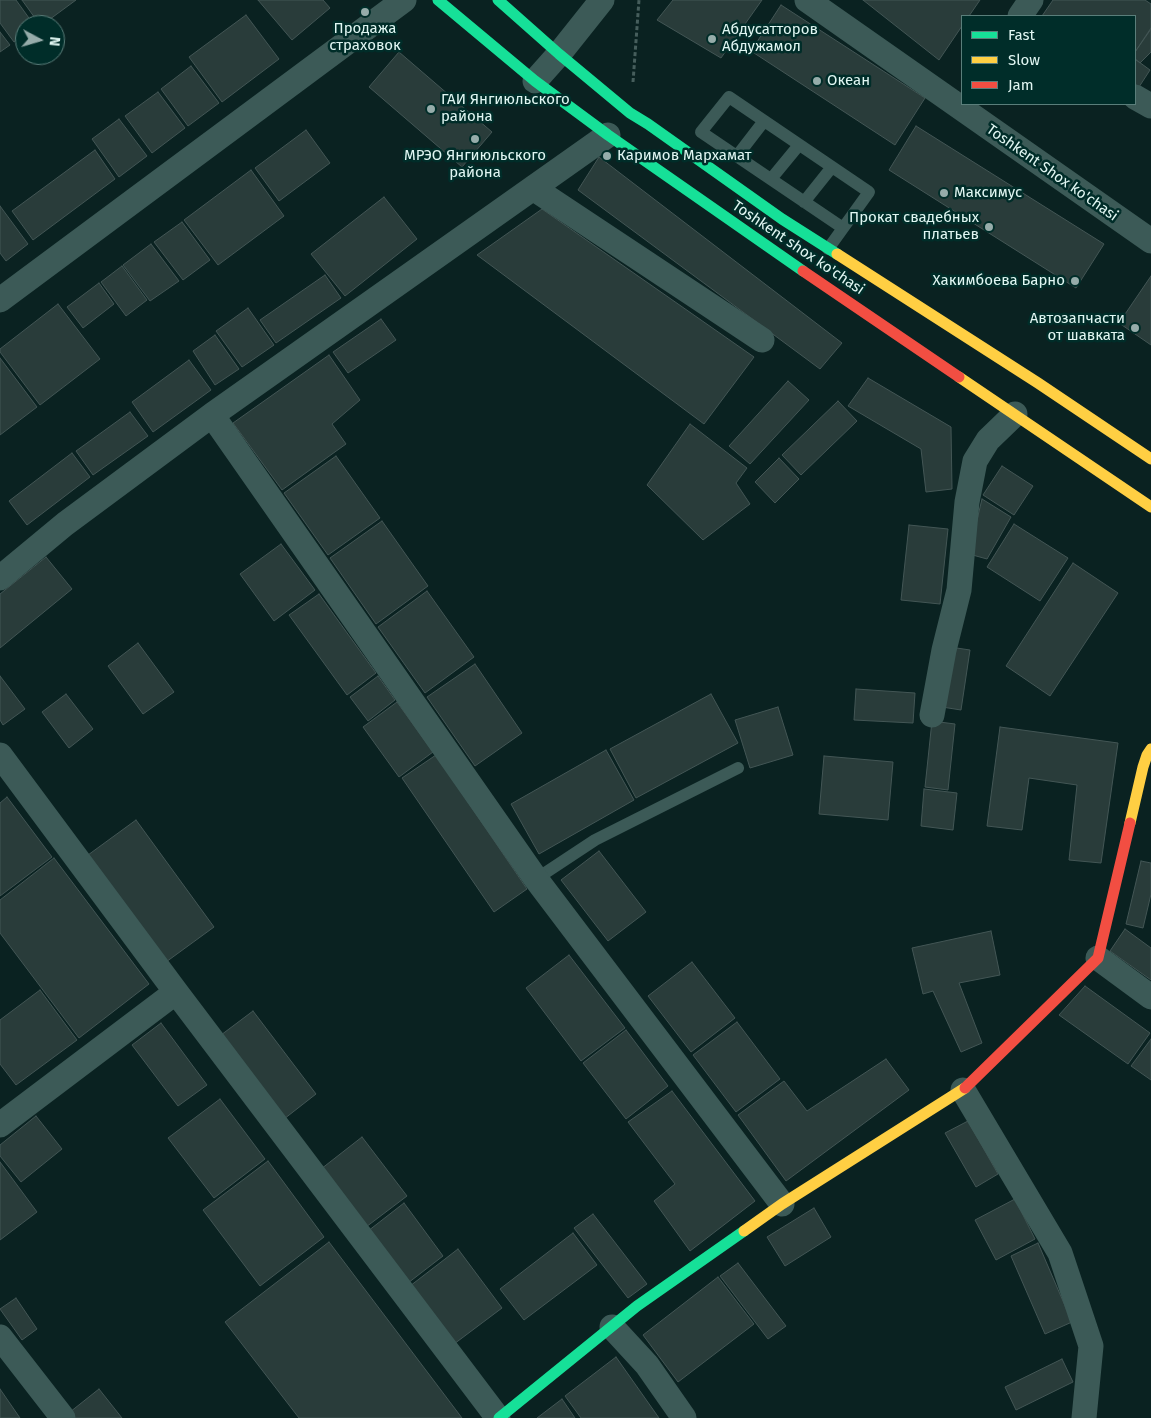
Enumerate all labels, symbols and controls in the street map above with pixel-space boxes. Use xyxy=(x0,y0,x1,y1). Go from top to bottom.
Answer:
marker: Продажа страховок xyxy=(359,6,371,18)
north arrow xyxy=(15,15,65,65)
legend xyxy=(961,15,1136,105)
place label: Продажа страховок xyxy=(329,20,401,55)
place label: Абдусатторов Абдужамол xyxy=(722,21,818,56)
text: Fast xyxy=(1008,26,1035,44)
marker: Абдусатторов Абдужамол xyxy=(706,33,718,45)
text: N xyxy=(45,36,63,47)
text: Slow xyxy=(1008,51,1040,69)
place label: Океан xyxy=(827,72,870,90)
marker: Океан xyxy=(811,75,823,87)
text: Jam xyxy=(1008,76,1034,94)
place label: ГАИ Янгиюльского района xyxy=(441,91,570,126)
marker: ГАИ Янгиюльского района xyxy=(425,103,437,115)
street label: Toshkent Shox ko'chasi xyxy=(983,121,1121,225)
marker: МРЭО Янгиюльского района xyxy=(469,133,481,145)
place label: МРЭО Янгиюльского района xyxy=(404,147,546,182)
place label: Каримов Мархамат xyxy=(617,147,752,165)
marker: Каримов Мархамат xyxy=(601,150,613,162)
place label: Максимус xyxy=(954,184,1022,202)
marker: Максимус xyxy=(938,187,950,199)
street label: Toshkent shox ko'chasi xyxy=(728,197,868,299)
place label: Прокат свадебных платьев xyxy=(849,209,979,244)
marker: Прокат свадебных платьев xyxy=(983,221,995,233)
place label: Хакимбоева Барно xyxy=(933,272,1065,290)
marker: Хакимбоева Барно xyxy=(1069,275,1081,287)
place label: Автозапчасти от шавката xyxy=(1030,310,1125,345)
marker: Автозапчасти от шавката xyxy=(1129,322,1141,334)

